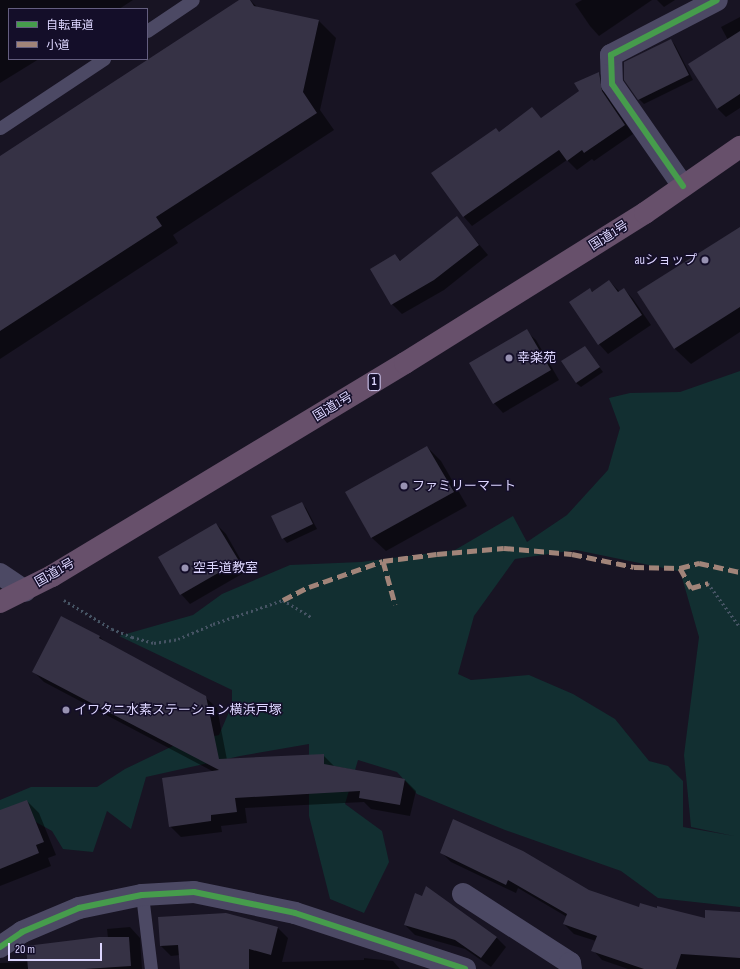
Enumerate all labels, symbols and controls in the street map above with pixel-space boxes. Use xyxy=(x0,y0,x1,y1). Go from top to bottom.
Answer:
legend xyxy=(8,8,148,60)
text: 自転車道 xyxy=(46,18,94,33)
text: 小道 xyxy=(46,38,70,53)
street label: 国道1号 xyxy=(586,218,632,254)
place label: auショップ xyxy=(635,252,697,268)
marker: auショップ xyxy=(700,255,710,265)
place label: 幸楽苑 xyxy=(517,350,556,366)
marker: 幸楽苑 xyxy=(504,353,514,363)
road number: 1 xyxy=(367,372,381,392)
street label: 国道1号 xyxy=(310,389,356,425)
place label: ファミリーマート xyxy=(412,478,516,494)
marker: ファミリーマート xyxy=(399,481,409,491)
street label: 国道1号 xyxy=(32,555,78,591)
place label: 空手道教室 xyxy=(193,560,258,576)
marker: 空手道教室 xyxy=(180,563,190,573)
place label: イワタニ水素ステーション横浜戸塚 xyxy=(74,702,282,718)
marker: イワタニ水素ステーション横浜戸塚 xyxy=(61,705,71,715)
scale bar xyxy=(10,935,104,961)
text: 20 m xyxy=(15,942,35,957)

